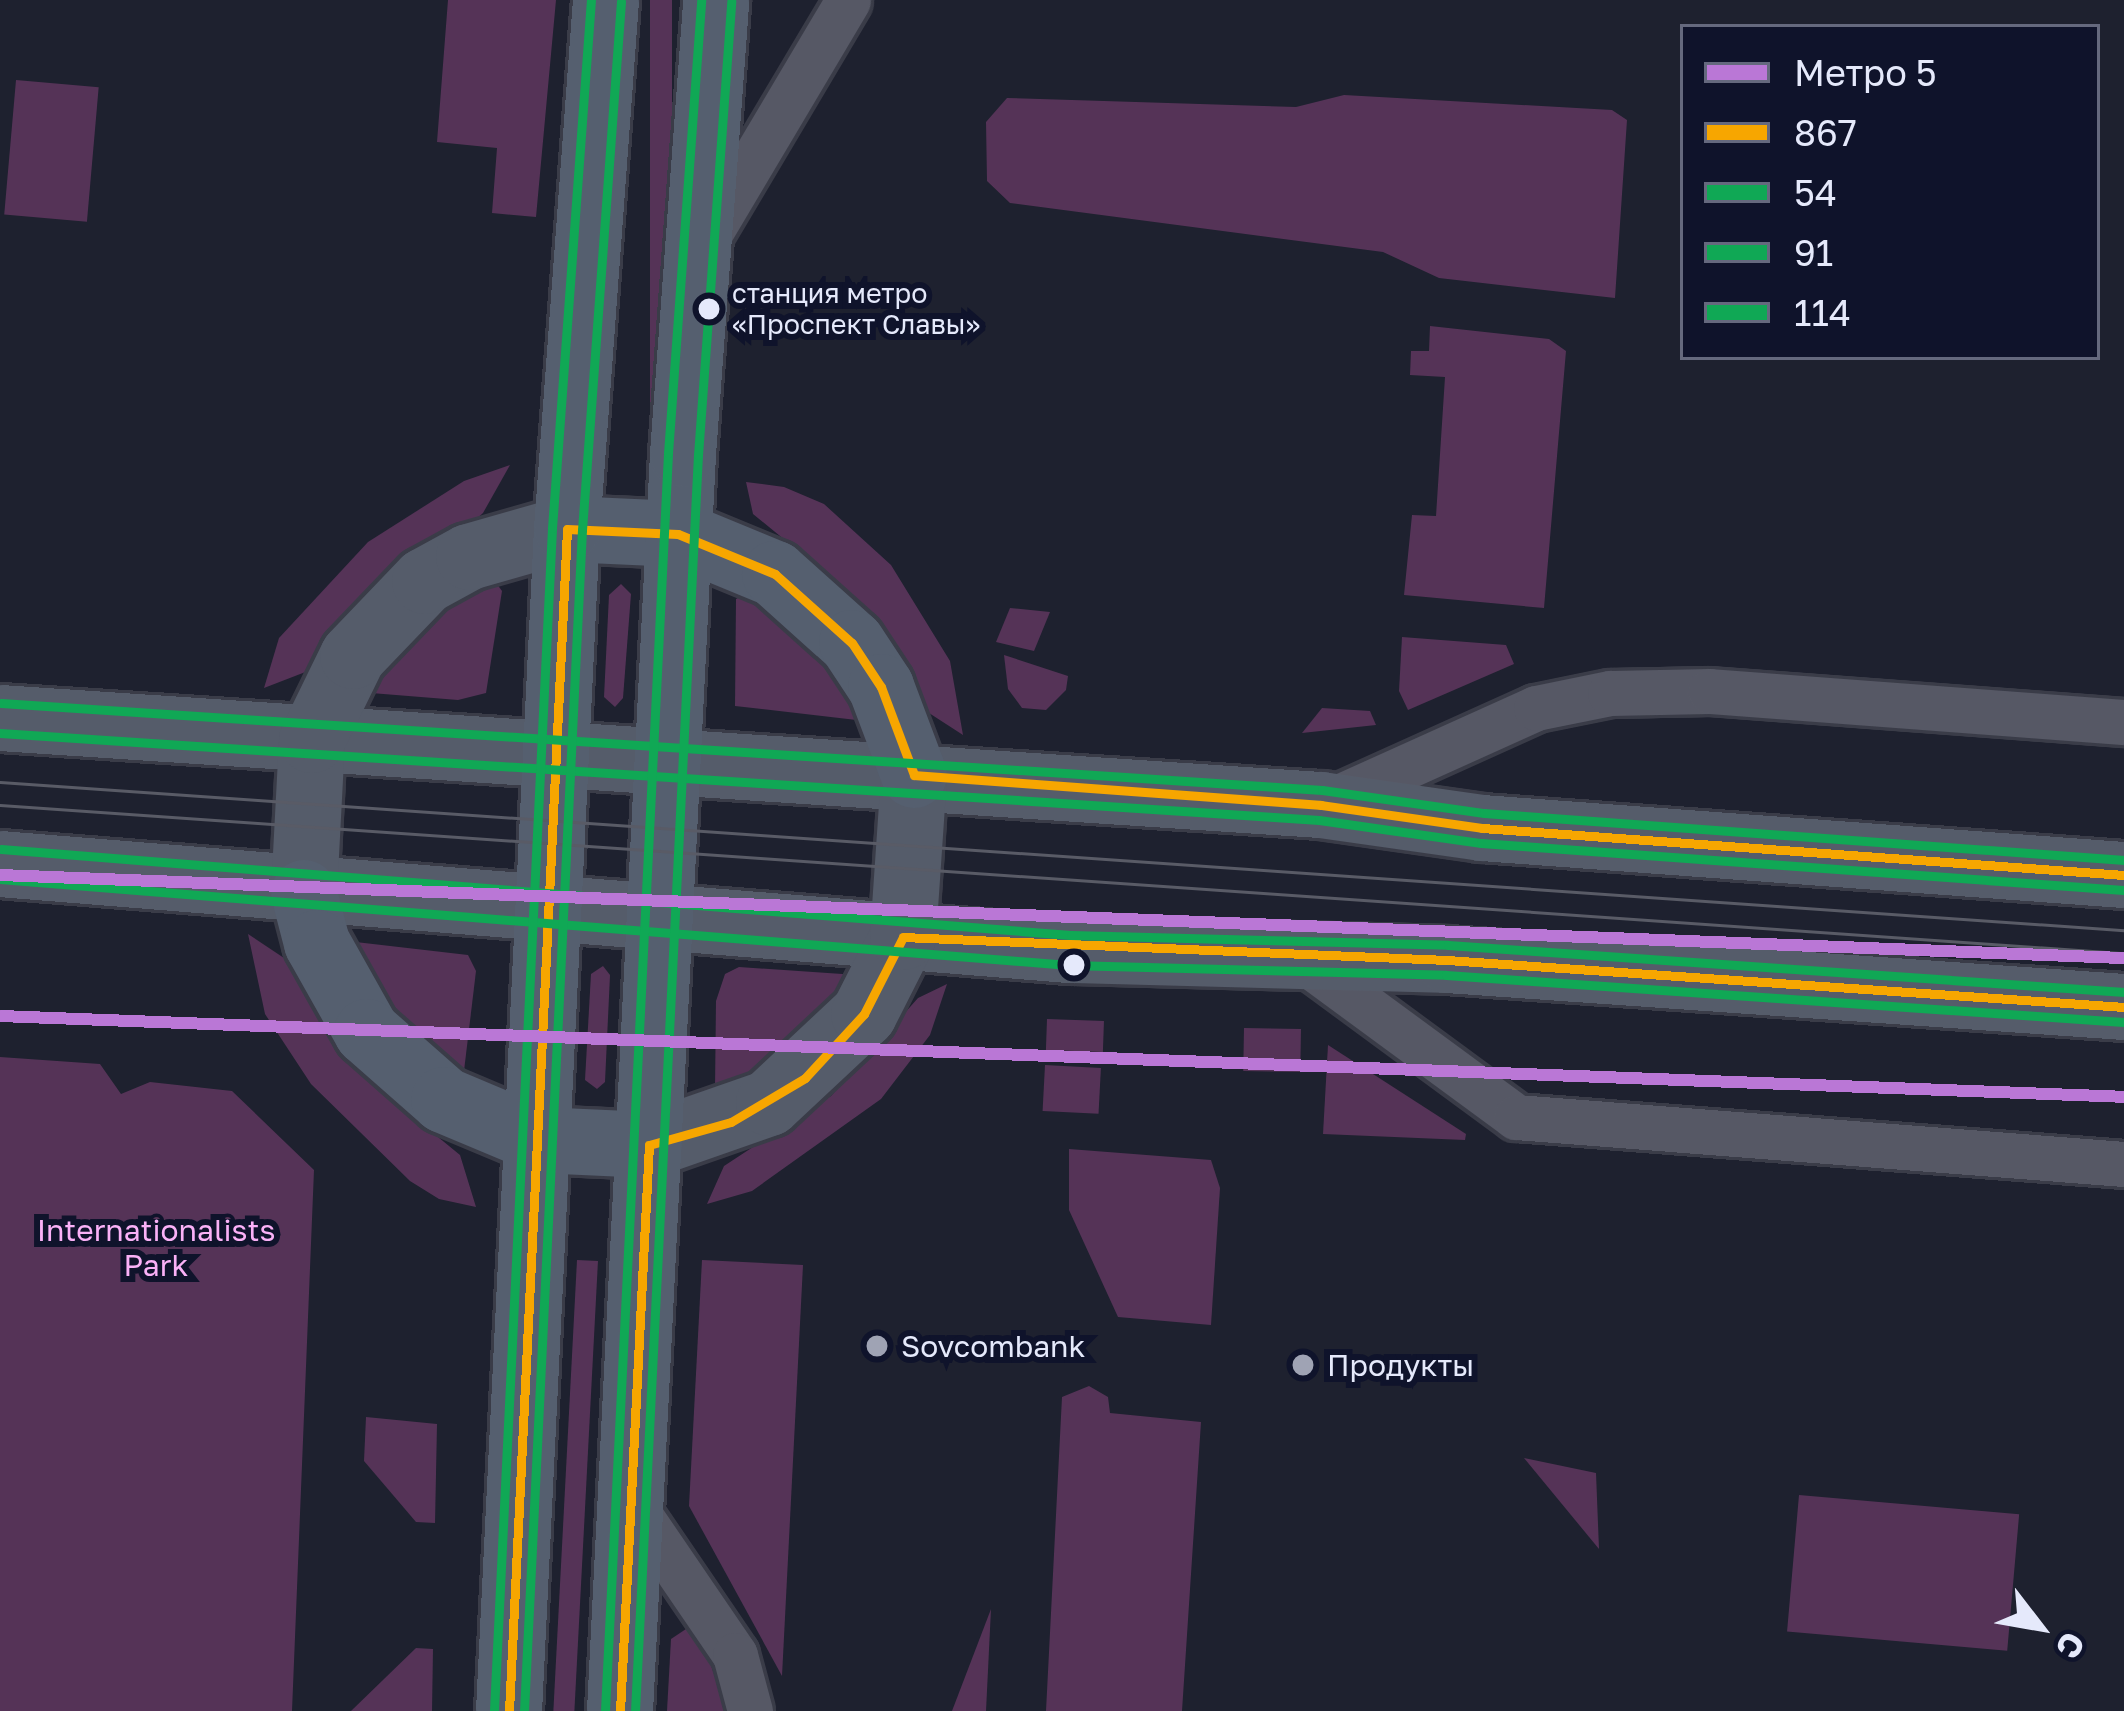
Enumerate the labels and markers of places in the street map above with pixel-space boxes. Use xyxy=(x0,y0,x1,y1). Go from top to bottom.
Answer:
place label: станция метро «Проспект Славы» xyxy=(732,277,980,340)
marker: станция метро «Проспект Славы» xyxy=(698,298,720,320)
unlabelled marker xyxy=(1063,954,1085,976)
place label: Sovcombank xyxy=(901,1328,1085,1364)
marker: Sovcombank xyxy=(864,1333,890,1359)
place label: Продукты xyxy=(1327,1347,1474,1383)
marker: Продукты xyxy=(1290,1352,1316,1378)

